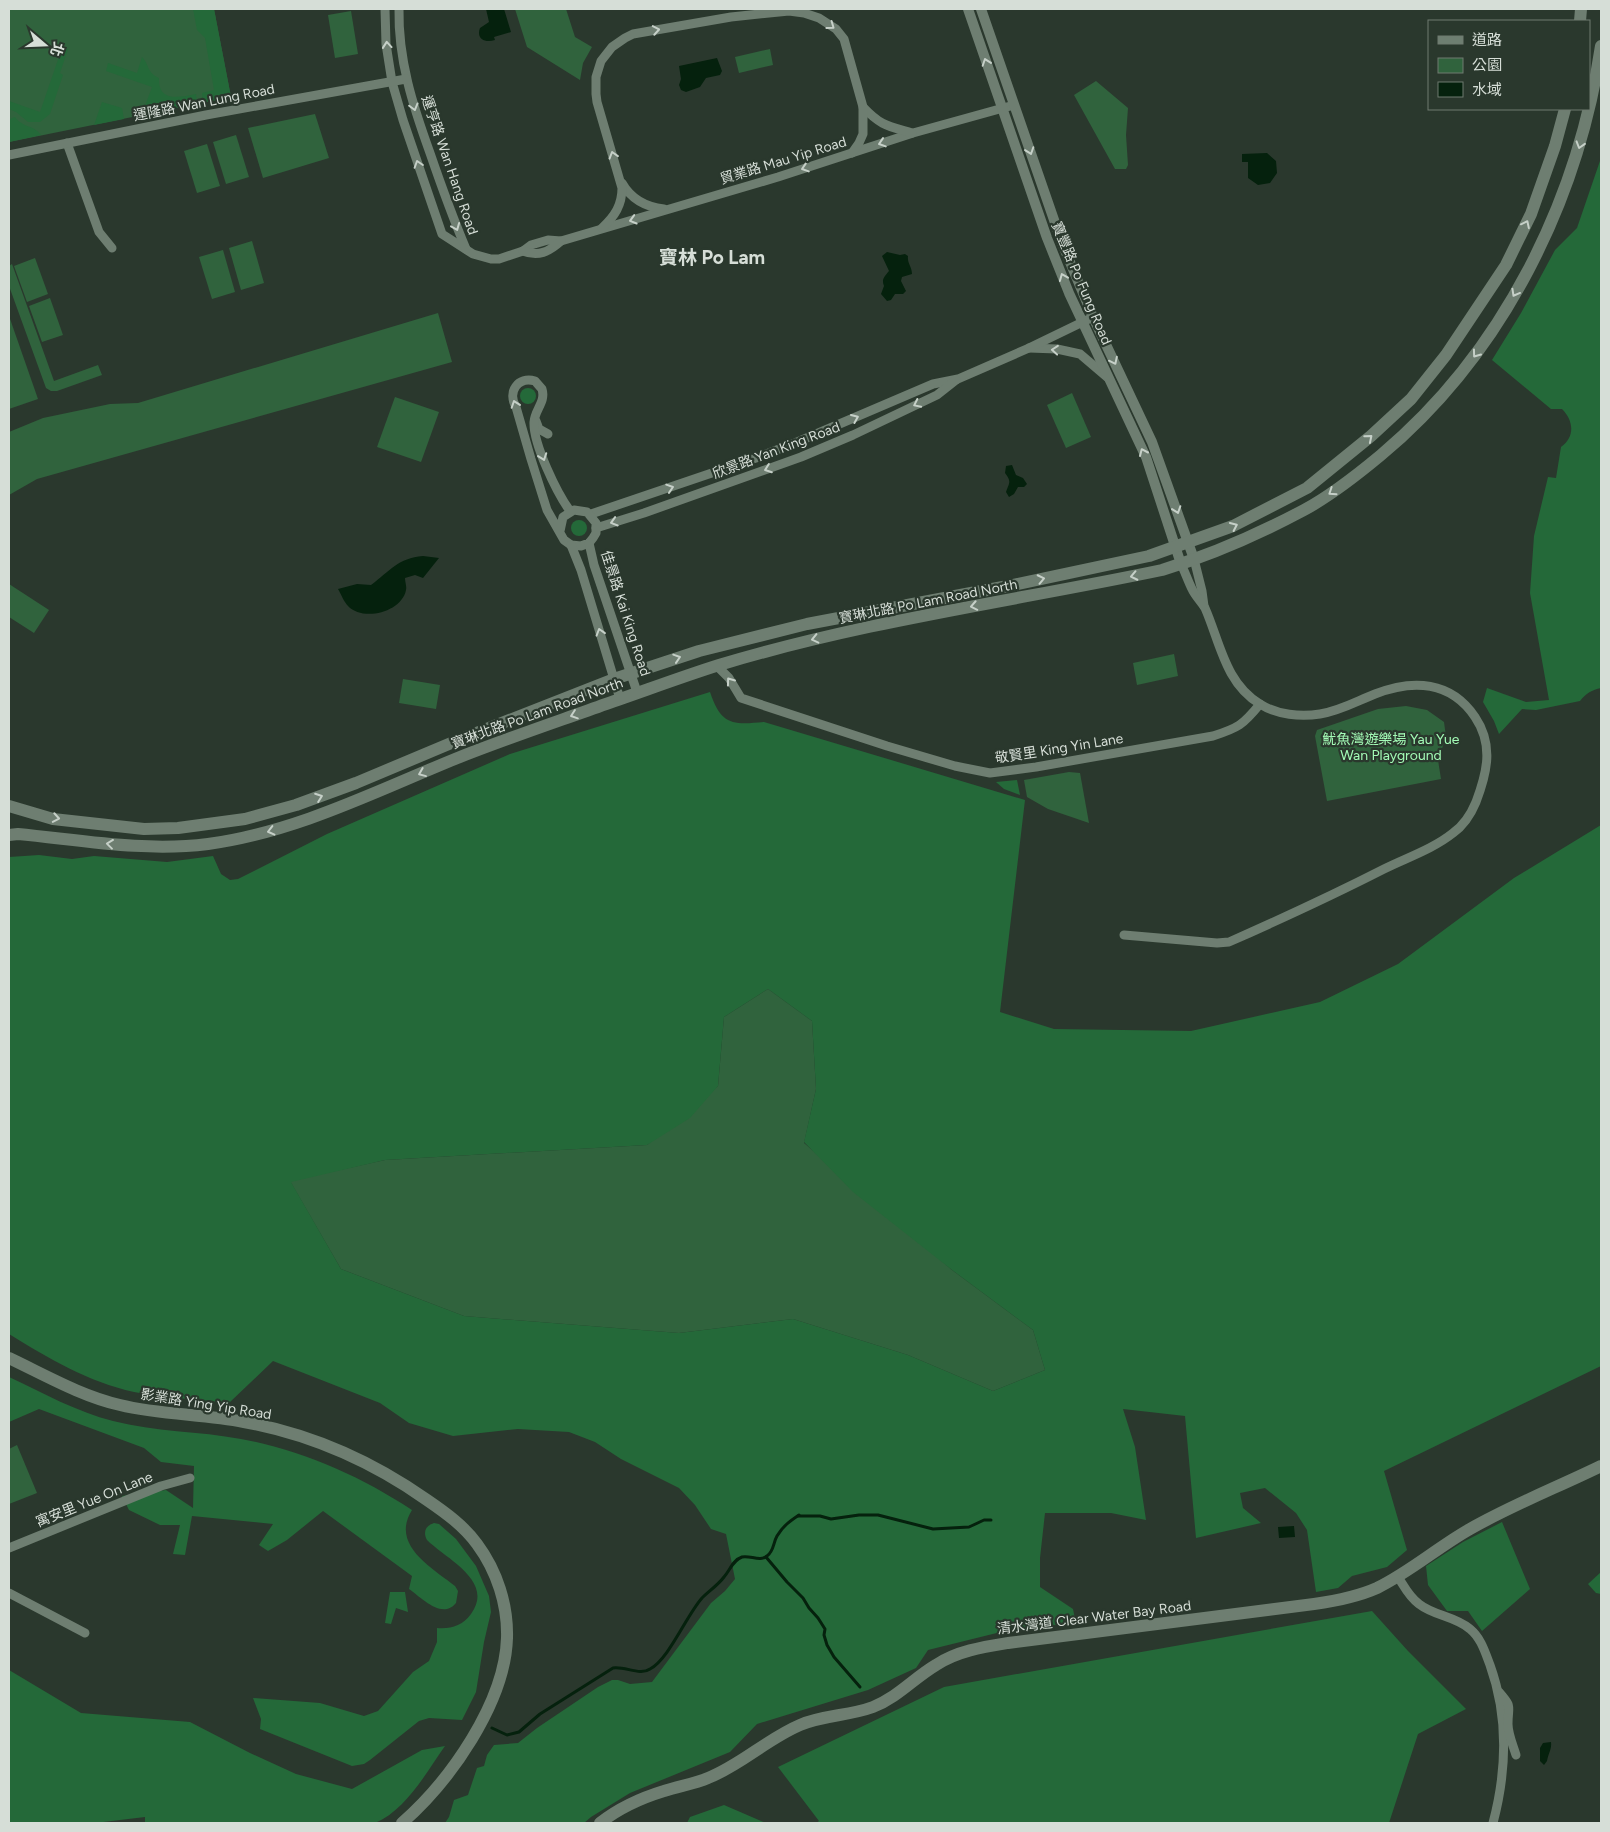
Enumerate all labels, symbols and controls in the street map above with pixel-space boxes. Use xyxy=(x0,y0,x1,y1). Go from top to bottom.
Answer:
north arrow xyxy=(20,20,70,70)
one-way arrow xyxy=(825,20,835,29)
legend xyxy=(1428,20,1590,110)
one-way arrow xyxy=(652,25,660,36)
text: 道路 xyxy=(1472,31,1502,49)
text: 北 xyxy=(47,40,67,58)
one-way arrow xyxy=(382,41,393,49)
text: 公園 xyxy=(1472,56,1502,74)
one-way arrow xyxy=(982,59,992,67)
street label: 運隆路 Wan Lung Road xyxy=(132,80,276,125)
text: 水域 xyxy=(1472,81,1502,99)
street label: 運亨路 Wan Hang Road xyxy=(418,93,481,237)
one-way arrow xyxy=(408,102,419,111)
street label: 貿業路 Mau Yip Road xyxy=(718,133,848,188)
one-way arrow xyxy=(878,137,887,147)
one-way arrow xyxy=(1575,140,1585,148)
one-way arrow xyxy=(1024,146,1034,154)
one-way arrow xyxy=(608,151,618,159)
one-way arrow xyxy=(414,161,424,169)
one-way arrow xyxy=(801,163,810,173)
one-way arrow xyxy=(629,215,637,225)
street label: 寶豐路 Po Fung Road xyxy=(1048,219,1115,347)
one-way arrow xyxy=(1520,221,1530,230)
one-way arrow xyxy=(451,222,461,230)
district label: 寶林 Po Lam xyxy=(659,246,765,269)
one-way arrow xyxy=(1059,273,1069,282)
one-way arrow xyxy=(1511,288,1521,297)
one-way arrow xyxy=(1051,344,1059,355)
one-way arrow xyxy=(1473,348,1481,357)
one-way arrow xyxy=(1108,356,1118,365)
one-way arrow xyxy=(913,398,922,409)
one-way arrow xyxy=(511,400,521,409)
one-way arrow xyxy=(850,413,859,424)
street label: 欣景路 Yan King Road xyxy=(710,418,842,483)
one-way arrow xyxy=(1364,434,1373,443)
one-way arrow xyxy=(1139,448,1150,457)
one-way arrow xyxy=(537,452,547,461)
one-way arrow xyxy=(764,463,773,473)
one-way arrow xyxy=(665,484,674,494)
one-way arrow xyxy=(1328,486,1338,495)
one-way arrow xyxy=(1171,506,1181,514)
one-way arrow xyxy=(611,517,619,527)
one-way arrow xyxy=(1229,521,1238,532)
street label: 佳景路 Kai King Road xyxy=(597,548,654,678)
one-way arrow xyxy=(1129,570,1138,580)
one-way arrow xyxy=(1036,574,1045,585)
street label: 寶琳北路 Po Lam Road North xyxy=(837,576,1019,627)
one-way arrow xyxy=(970,600,979,611)
one-way arrow xyxy=(595,629,605,637)
one-way arrow xyxy=(811,633,819,644)
one-way arrow xyxy=(673,654,681,664)
street label: 寶琳北路 Po Lam Road North xyxy=(449,674,625,752)
one-way arrow xyxy=(728,678,736,687)
one-way arrow xyxy=(570,709,579,719)
street label: 敬賢里 King Yin Lane xyxy=(994,730,1125,767)
park label: 魷魚灣遊樂場 Yau Yue Wan Playground xyxy=(1323,731,1460,764)
one-way arrow xyxy=(418,766,427,777)
one-way arrow xyxy=(314,793,322,803)
one-way arrow xyxy=(51,813,60,823)
one-way arrow xyxy=(266,825,275,836)
one-way arrow xyxy=(106,839,114,850)
street label: 影業路 Ying Yip Road xyxy=(139,1386,273,1423)
street label: 寓安里 Yue On Lane xyxy=(33,1468,155,1531)
street label: 清水灣道 Clear Water Bay Road xyxy=(996,1597,1192,1638)

